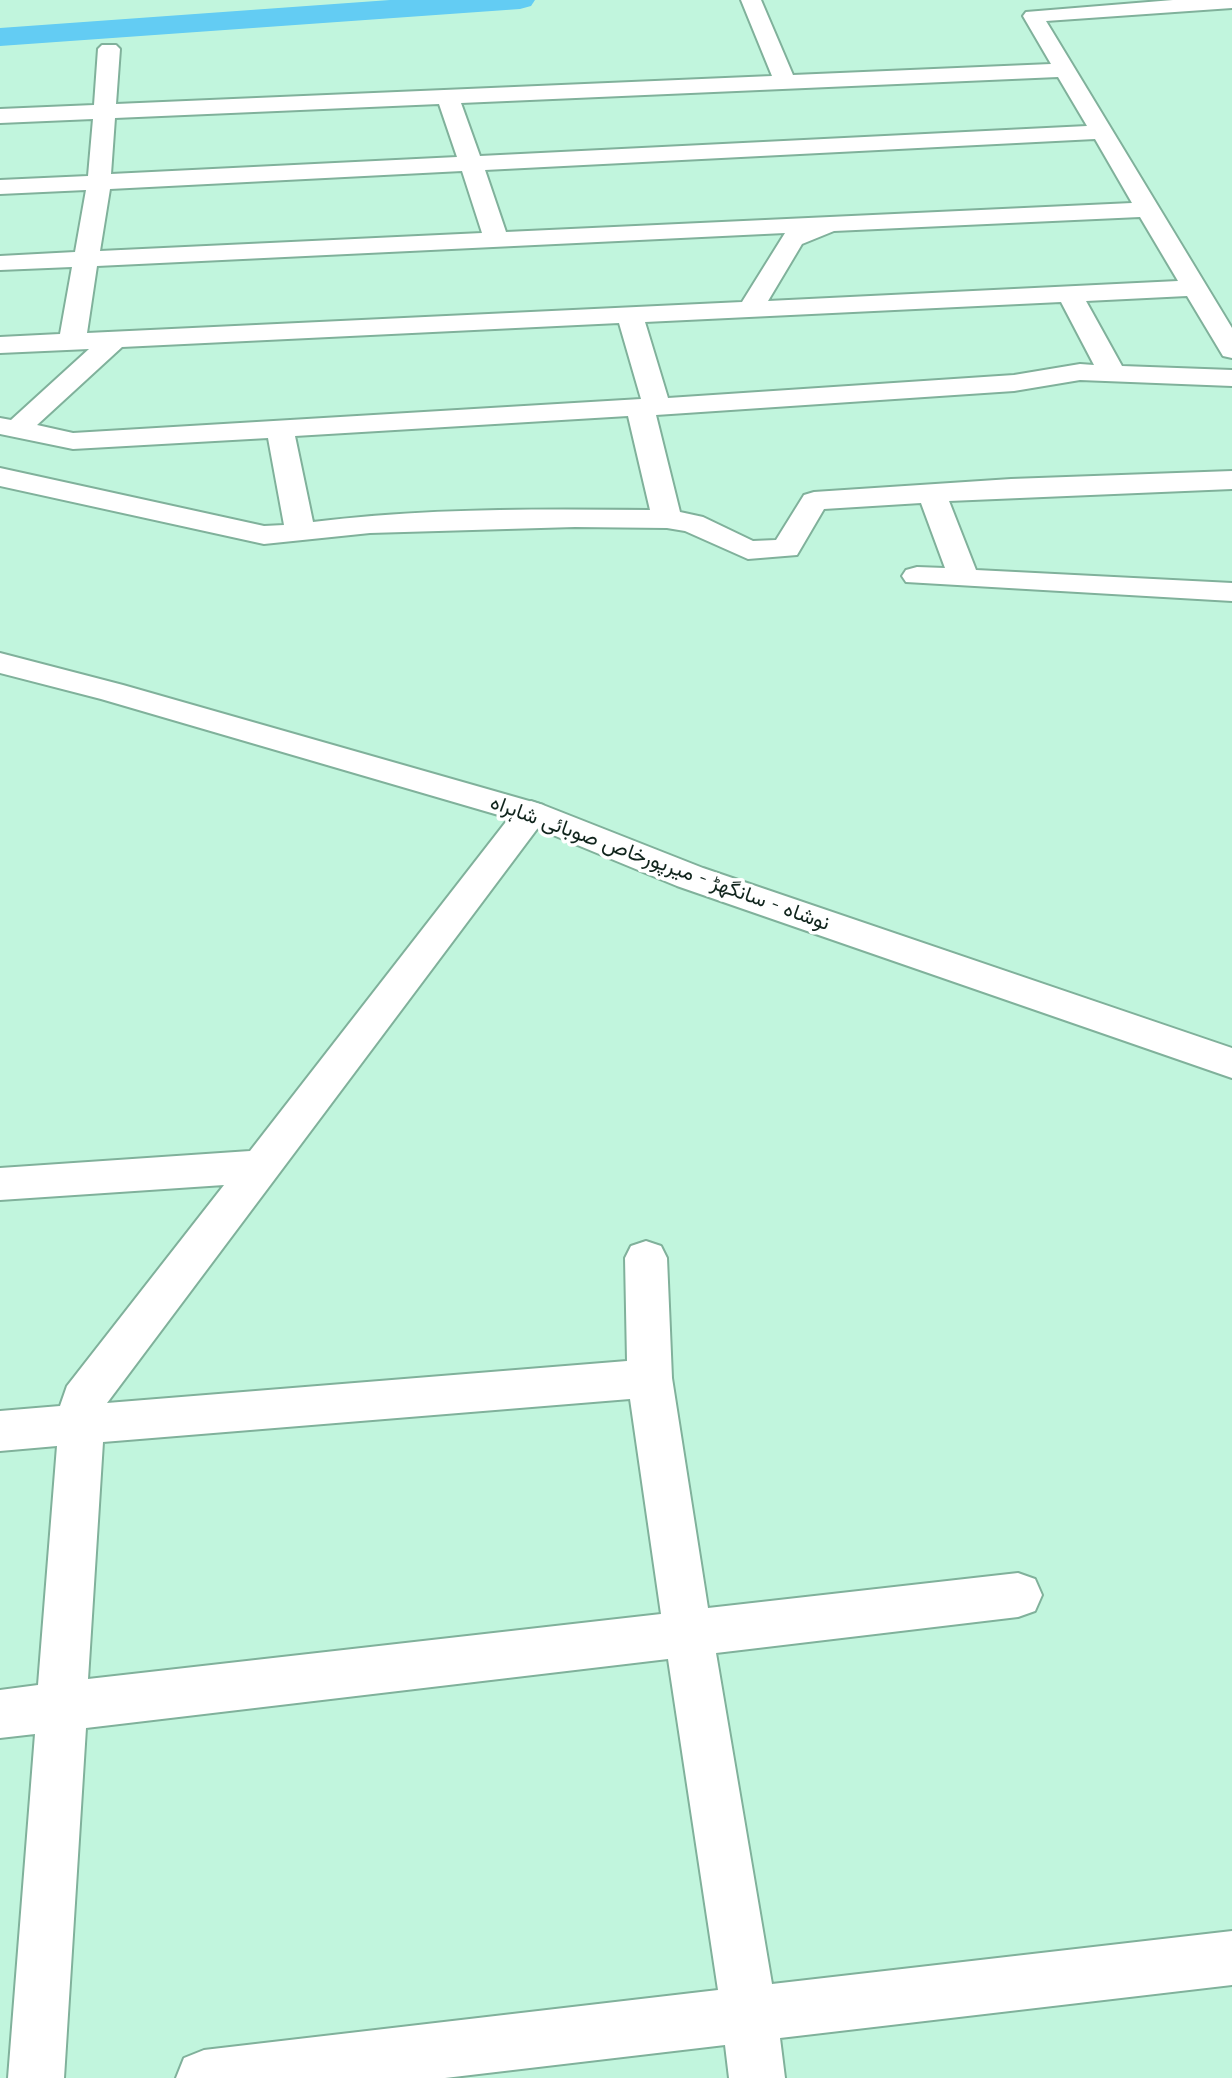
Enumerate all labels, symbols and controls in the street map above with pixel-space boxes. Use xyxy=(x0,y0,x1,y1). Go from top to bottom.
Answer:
street label: نوشاہ - سانگھڑ - میرپورخاص صوبائی شاہراہ xyxy=(487,790,833,936)

